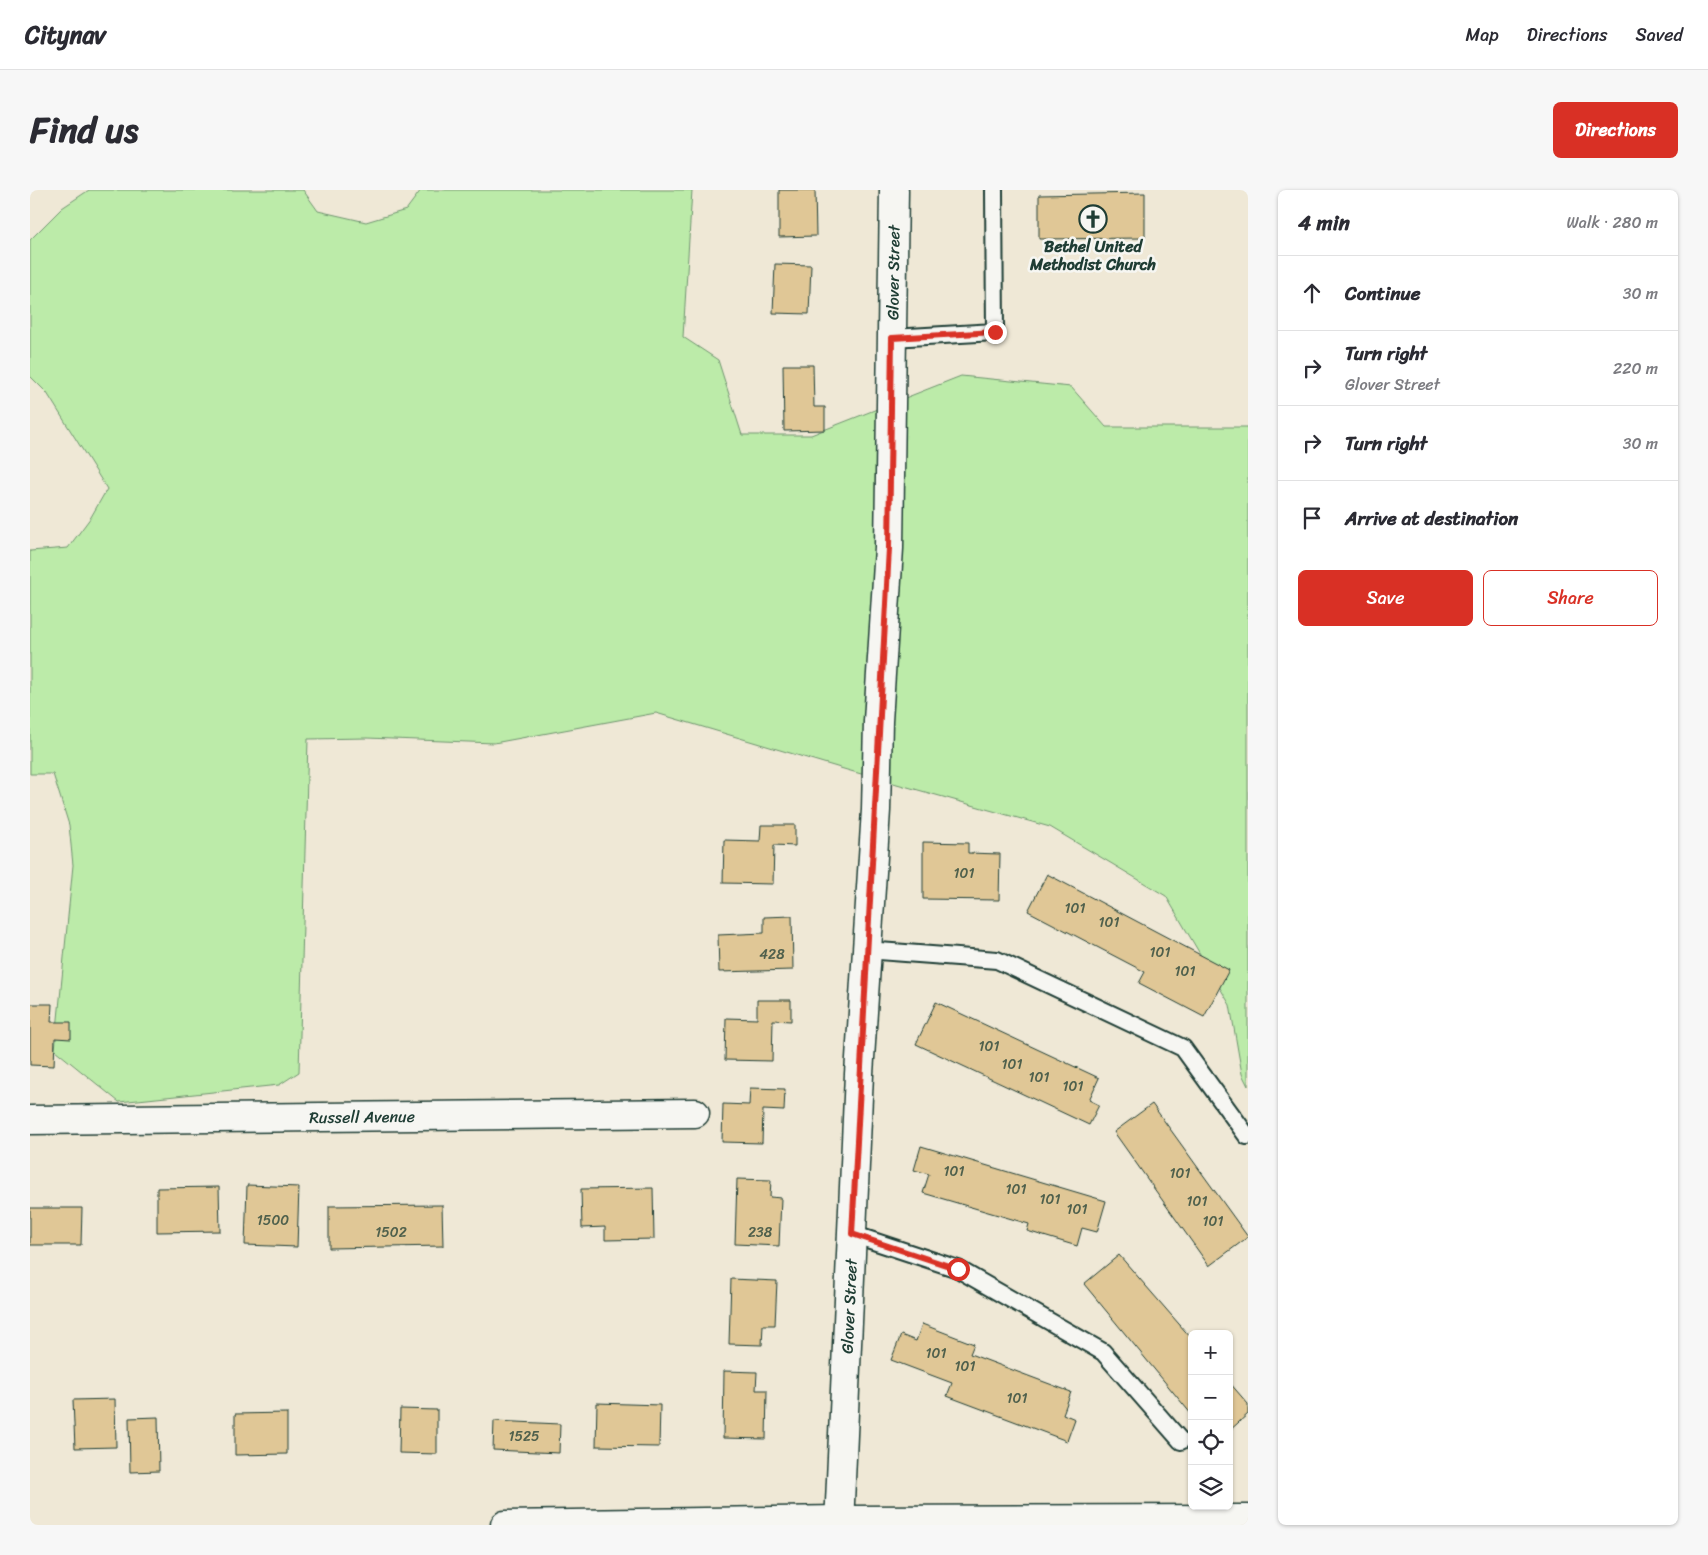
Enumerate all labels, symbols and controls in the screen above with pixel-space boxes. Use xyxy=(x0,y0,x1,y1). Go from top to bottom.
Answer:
text: Citynav xyxy=(25,14,106,56)
text: Map xyxy=(1466,19,1499,51)
text: Directions xyxy=(1527,19,1608,51)
text: Saved xyxy=(1636,19,1683,51)
text: Find us xyxy=(30,99,138,161)
button: Directions xyxy=(1553,102,1678,158)
church icon: Bethel United Methodist Church xyxy=(1078,204,1108,234)
text: 4 min xyxy=(1298,204,1350,242)
text: Walk · 280 m xyxy=(1567,208,1658,237)
street label: Glover Street xyxy=(878,224,908,320)
place label: Bethel United Methodist Church xyxy=(1029,232,1157,279)
text: Continue xyxy=(1345,277,1421,310)
icon: ahead xyxy=(1298,279,1326,307)
text: 30 m xyxy=(1623,279,1658,308)
route end xyxy=(984,321,1007,344)
text: Turn right xyxy=(1345,337,1427,370)
icon: right xyxy=(1298,354,1326,382)
text: 220 m xyxy=(1613,354,1658,383)
text: Glover Street xyxy=(1345,370,1440,399)
text: Turn right xyxy=(1345,427,1427,460)
icon: right xyxy=(1298,429,1326,457)
text: 30 m xyxy=(1623,429,1658,458)
text: Arrive at destination xyxy=(1345,502,1518,535)
icon: arrive xyxy=(1298,504,1326,532)
button: Save xyxy=(1298,570,1473,626)
button: Share xyxy=(1483,570,1658,626)
house number: 101 xyxy=(954,861,974,886)
house number: 101 xyxy=(1065,896,1085,921)
house number: 101 xyxy=(1099,910,1119,935)
house number: 101 xyxy=(1150,940,1170,965)
house number: 428 xyxy=(759,942,785,967)
house number: 101 xyxy=(1175,959,1195,984)
house number: 101 xyxy=(979,1034,999,1059)
house number: 101 xyxy=(1002,1052,1022,1077)
house number: 101 xyxy=(1029,1065,1049,1090)
house number: 101 xyxy=(1063,1074,1083,1099)
street label: Russell Avenue xyxy=(309,1101,415,1132)
house number: 101 xyxy=(944,1159,964,1184)
house number: 101 xyxy=(1170,1161,1190,1186)
house number: 101 xyxy=(1006,1177,1026,1202)
house number: 101 xyxy=(1040,1187,1060,1212)
house number: 101 xyxy=(1187,1189,1207,1214)
house number: 101 xyxy=(1067,1197,1087,1222)
house number: 1500 xyxy=(257,1208,289,1233)
house number: 101 xyxy=(1203,1209,1223,1234)
house number: 1502 xyxy=(375,1220,407,1245)
house number: 238 xyxy=(748,1220,773,1245)
street label: Glover Street xyxy=(832,1258,865,1354)
route start xyxy=(947,1258,970,1281)
map controls xyxy=(1188,1330,1233,1510)
button: + xyxy=(1188,1330,1233,1375)
house number: 101 xyxy=(926,1341,946,1366)
house number: 101 xyxy=(955,1354,975,1379)
button: − xyxy=(1188,1375,1233,1420)
house number: 101 xyxy=(1007,1386,1027,1411)
button: locate xyxy=(1188,1420,1233,1465)
house number: 1525 xyxy=(508,1424,540,1449)
button: layers xyxy=(1188,1465,1233,1510)

